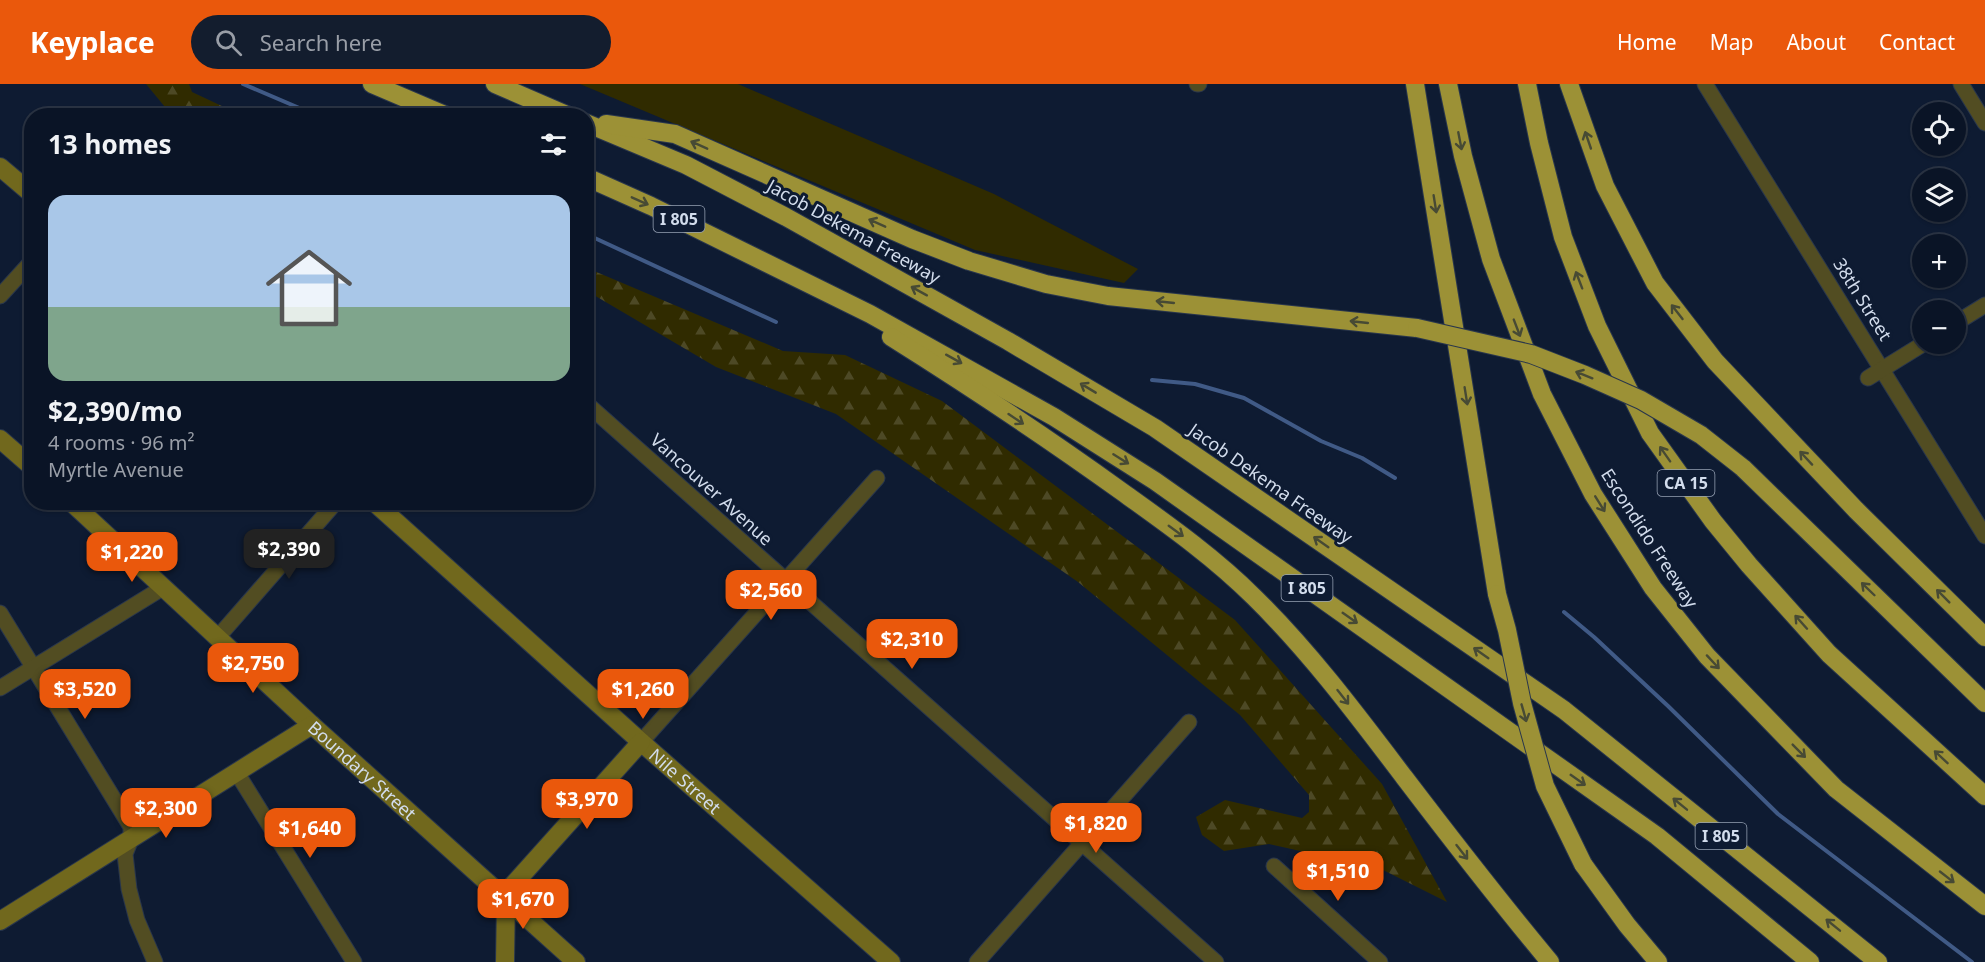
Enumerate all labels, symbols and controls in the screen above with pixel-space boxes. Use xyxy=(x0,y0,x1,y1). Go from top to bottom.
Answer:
search box xyxy=(191,15,611,69)
text: Keyplace xyxy=(30,23,155,61)
icon: search xyxy=(212,26,245,59)
text: Search here xyxy=(260,27,382,57)
text: Home xyxy=(1617,28,1677,56)
text: Map xyxy=(1710,28,1753,56)
text: About xyxy=(1786,28,1846,56)
text: Contact xyxy=(1879,28,1955,56)
map controls xyxy=(1912,102,1966,354)
button: locate xyxy=(1912,102,1966,156)
text: 13 homes xyxy=(48,126,172,162)
icon: filters xyxy=(537,128,570,161)
one-way arrow xyxy=(1455,131,1466,151)
one-way arrow xyxy=(1582,131,1593,149)
one-way arrow xyxy=(690,139,708,150)
button: layers xyxy=(1912,168,1966,222)
street label: Jacob Dekema Freeway xyxy=(761,172,946,289)
one-way arrow xyxy=(1430,194,1441,213)
one-way arrow xyxy=(630,195,648,207)
road number: I 805 xyxy=(654,206,704,232)
one-way arrow xyxy=(869,217,887,228)
icon: home xyxy=(255,234,363,342)
button: + xyxy=(1912,234,1966,288)
street label: 38th Street xyxy=(1828,253,1898,345)
one-way arrow xyxy=(1573,271,1584,289)
one-way arrow xyxy=(911,285,928,297)
one-way arrow xyxy=(1156,296,1175,307)
button: − xyxy=(1912,300,1966,354)
one-way arrow xyxy=(1671,304,1684,320)
one-way arrow xyxy=(1350,316,1369,327)
one-way arrow xyxy=(1512,318,1523,336)
one-way arrow xyxy=(945,353,962,365)
one-way arrow xyxy=(1576,369,1594,380)
one-way arrow xyxy=(1080,382,1097,394)
one-way arrow xyxy=(1460,386,1471,406)
text: $2,390/mo xyxy=(48,393,182,429)
one-way arrow xyxy=(1007,413,1024,425)
street label: Jacob Dekema Freeway xyxy=(1183,416,1358,549)
street label: Vancouver Avenue xyxy=(646,428,778,550)
text: 4 rooms · 96 m² xyxy=(48,429,195,456)
one-way arrow xyxy=(1659,447,1671,463)
one-way arrow xyxy=(1799,450,1814,465)
one-way arrow xyxy=(1112,453,1129,465)
text: Myrtle Avenue xyxy=(48,456,184,483)
street label: Escondido Freeway xyxy=(1596,464,1704,613)
road number: CA 15 xyxy=(1658,470,1714,496)
one-way arrow xyxy=(1594,495,1606,512)
one-way arrow xyxy=(1167,525,1183,537)
pin: $2,390 xyxy=(240,529,338,580)
pin: $1,220 xyxy=(83,532,181,583)
text: $2,390 xyxy=(258,535,320,562)
one-way arrow xyxy=(1313,536,1329,548)
text: $1,220 xyxy=(101,538,163,565)
pin: $2,560 xyxy=(722,570,820,621)
road number: I 805 xyxy=(1282,575,1332,601)
text: $2,560 xyxy=(740,576,802,603)
one-way arrow xyxy=(1860,582,1875,596)
one-way arrow xyxy=(1936,589,1951,604)
one-way arrow xyxy=(1341,612,1358,624)
one-way arrow xyxy=(1794,615,1808,630)
pin: $2,310 xyxy=(863,619,961,670)
text: $2,310 xyxy=(881,625,943,652)
pin: $2,750 xyxy=(204,643,302,694)
one-way arrow xyxy=(1473,647,1490,659)
text: $2,750 xyxy=(222,649,284,676)
one-way arrow xyxy=(1705,655,1720,670)
pin: $3,520 xyxy=(36,669,134,720)
pin: $1,260 xyxy=(594,669,692,720)
text: $3,520 xyxy=(54,675,116,702)
text: $1,260 xyxy=(612,675,674,702)
one-way arrow xyxy=(1337,689,1350,705)
one-way arrow xyxy=(1519,703,1531,722)
street label: Boundary Street xyxy=(303,715,422,825)
street label: Nile Street xyxy=(644,743,727,819)
one-way arrow xyxy=(1791,744,1806,759)
one-way arrow xyxy=(1934,750,1949,764)
one-way arrow xyxy=(1569,774,1585,786)
pin: $3,970 xyxy=(538,779,636,830)
text: $3,970 xyxy=(556,785,618,812)
pin: $2,300 xyxy=(117,788,215,839)
text: $2,300 xyxy=(135,794,197,821)
one-way arrow xyxy=(1673,797,1689,810)
pin: $1,820 xyxy=(1047,803,1145,854)
pin: $1,640 xyxy=(261,808,359,859)
text: $1,820 xyxy=(1065,809,1127,836)
text: $1,640 xyxy=(279,814,341,841)
road number: I 805 xyxy=(1696,823,1746,849)
one-way arrow xyxy=(1456,843,1469,859)
pin: $1,510 xyxy=(1289,851,1387,902)
text: $1,510 xyxy=(1307,857,1369,884)
one-way arrow xyxy=(1939,871,1955,883)
pin: $1,670 xyxy=(474,879,572,930)
text: $1,670 xyxy=(492,885,554,912)
one-way arrow xyxy=(1825,919,1841,932)

